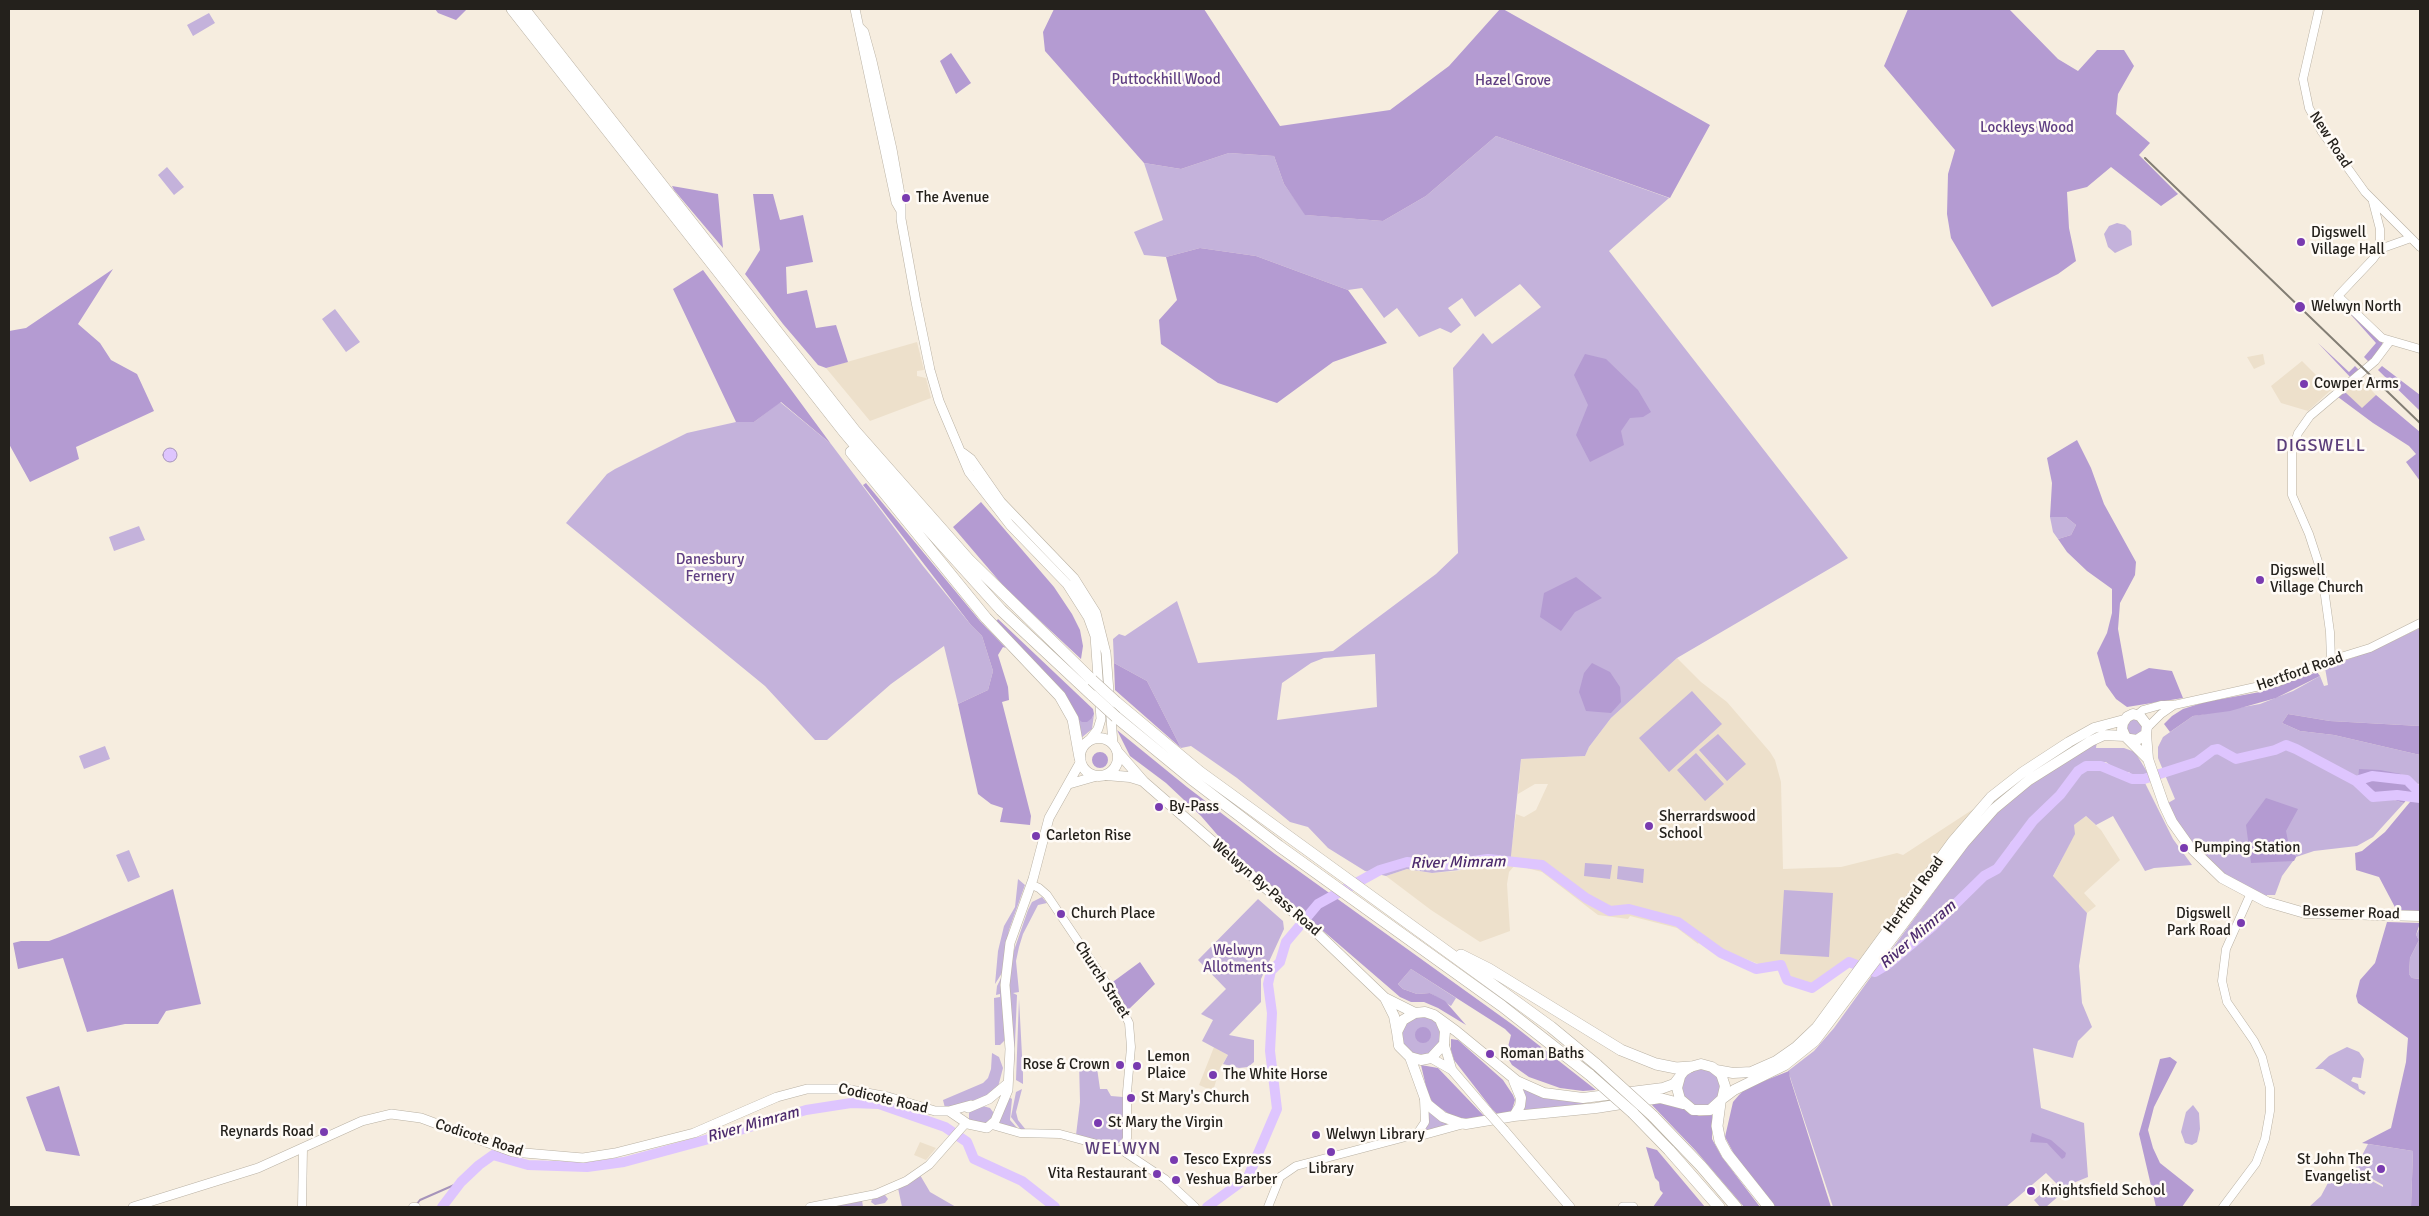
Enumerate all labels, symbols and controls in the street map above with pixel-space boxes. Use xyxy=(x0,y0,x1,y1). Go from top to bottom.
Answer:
park label: Puttockhill Wood xyxy=(1111,71,1221,89)
park label: Hazel Grove xyxy=(1475,72,1551,90)
street label: New Road xyxy=(2305,108,2355,172)
park label: Lockleys Wood xyxy=(1980,119,2074,137)
place label: The Avenue xyxy=(916,189,989,207)
marker: The Avenue xyxy=(900,192,912,204)
place label: Digswell Village Hall xyxy=(2311,224,2385,259)
marker: Digswell Village Hall xyxy=(2295,236,2307,248)
place label: Welwyn North xyxy=(2311,298,2402,316)
marker: Welwyn North xyxy=(2293,300,2307,314)
place label: Cowper Arms xyxy=(2314,375,2399,393)
marker: Cowper Arms xyxy=(2298,378,2310,390)
district label: DIGSWELL xyxy=(2275,435,2367,457)
park label: Danesbury Fernery xyxy=(676,551,744,586)
place label: Digswell Village Church xyxy=(2270,562,2364,597)
marker: Digswell Village Church xyxy=(2254,574,2266,586)
street label: Hertford Road xyxy=(2254,649,2346,695)
place label: By-Pass xyxy=(1169,798,1219,816)
marker: By-Pass xyxy=(1153,801,1165,813)
place label: Sherrardswood School xyxy=(1659,808,1756,843)
marker: Sherrardswood School xyxy=(1643,820,1655,832)
place label: Carleton Rise xyxy=(1046,827,1131,845)
marker: Carleton Rise xyxy=(1030,830,1042,842)
street label: Welwyn By-Pass Road xyxy=(1208,836,1324,940)
place label: Pumping Station xyxy=(2194,839,2300,857)
marker: Pumping Station xyxy=(2178,842,2190,854)
water label: River Mimram xyxy=(1410,853,1506,873)
street label: Hertford Road xyxy=(1880,853,1948,937)
water label: River Mimram xyxy=(1876,897,1960,973)
street label: Bessemer Road xyxy=(2302,902,2400,924)
place label: Church Place xyxy=(1071,905,1155,923)
place label: Digswell Park Road xyxy=(2167,905,2231,940)
marker: Church Place xyxy=(1055,908,1067,920)
marker: Digswell Park Road xyxy=(2235,917,2247,929)
street label: Church Street xyxy=(1070,938,1134,1022)
park label: Welwyn Allotments xyxy=(1203,942,1273,977)
place label: Roman Baths xyxy=(1500,1045,1584,1063)
place label: Lemon Plaice xyxy=(1147,1048,1190,1083)
marker: Roman Baths xyxy=(1484,1048,1496,1060)
place label: Rose & Crown xyxy=(1022,1056,1110,1074)
marker: Rose & Crown xyxy=(1114,1059,1126,1071)
marker: Lemon Plaice xyxy=(1131,1060,1143,1072)
place label: The White Horse xyxy=(1223,1066,1328,1084)
marker: The White Horse xyxy=(1207,1069,1219,1081)
street label: Codicote Road xyxy=(836,1080,930,1118)
place label: St Mary's Church xyxy=(1141,1089,1249,1107)
marker: St Mary's Church xyxy=(1125,1092,1137,1104)
water label: River Mimram xyxy=(705,1103,801,1147)
place label: St Mary the Virgin xyxy=(1108,1114,1223,1132)
street label: Codicote Road xyxy=(433,1115,525,1161)
marker: St Mary the Virgin xyxy=(1092,1117,1104,1129)
place label: Reynards Road xyxy=(220,1123,314,1141)
marker: Reynards Road xyxy=(318,1126,330,1138)
place label: Welwyn Library xyxy=(1326,1126,1425,1144)
marker: Welwyn Library xyxy=(1310,1129,1322,1141)
district label: WELWYN xyxy=(1084,1138,1162,1160)
marker: Library xyxy=(1325,1146,1337,1158)
place label: Tesco Express xyxy=(1184,1151,1271,1169)
place label: St John The Evangelist xyxy=(2297,1151,2371,1186)
marker: Tesco Express xyxy=(1168,1154,1180,1166)
place label: Library xyxy=(1308,1160,1354,1178)
marker: St John The Evangelist xyxy=(2375,1163,2387,1175)
place label: Vita Restaurant xyxy=(1048,1165,1147,1183)
marker: Vita Restaurant xyxy=(1151,1168,1163,1180)
place label: Yeshua Barber xyxy=(1186,1171,1277,1189)
marker: Yeshua Barber xyxy=(1170,1174,1182,1186)
place label: Knightsfield School xyxy=(2041,1182,2165,1200)
marker: Knightsfield School xyxy=(2025,1185,2037,1197)

